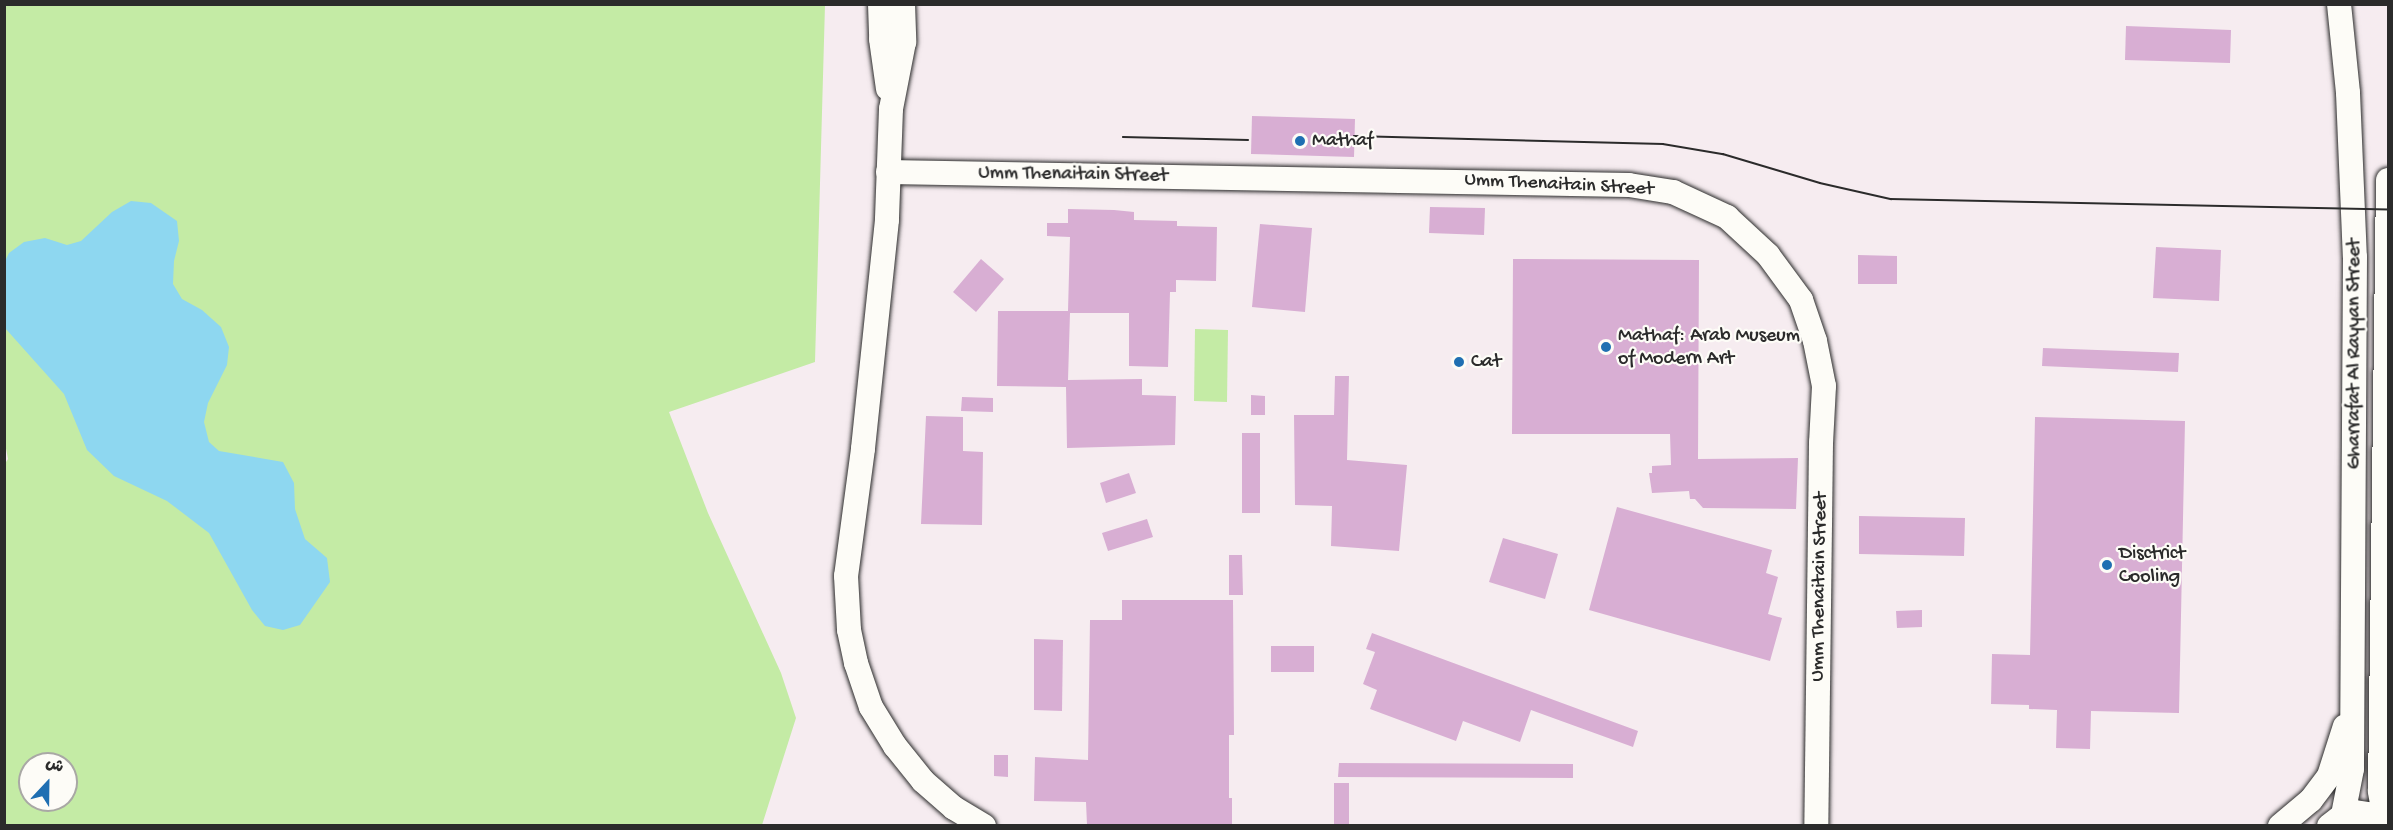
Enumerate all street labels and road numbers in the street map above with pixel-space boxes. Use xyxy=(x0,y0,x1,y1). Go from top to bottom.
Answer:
street label: Umm Thenaitain Street xyxy=(978,161,1168,189)
street label: Umm Thenaitain Street xyxy=(1464,168,1654,202)
street label: Gharrafat Al Rayyan Street xyxy=(2343,239,2367,469)
street label: Umm Thenaitain Street xyxy=(1806,492,1834,682)

